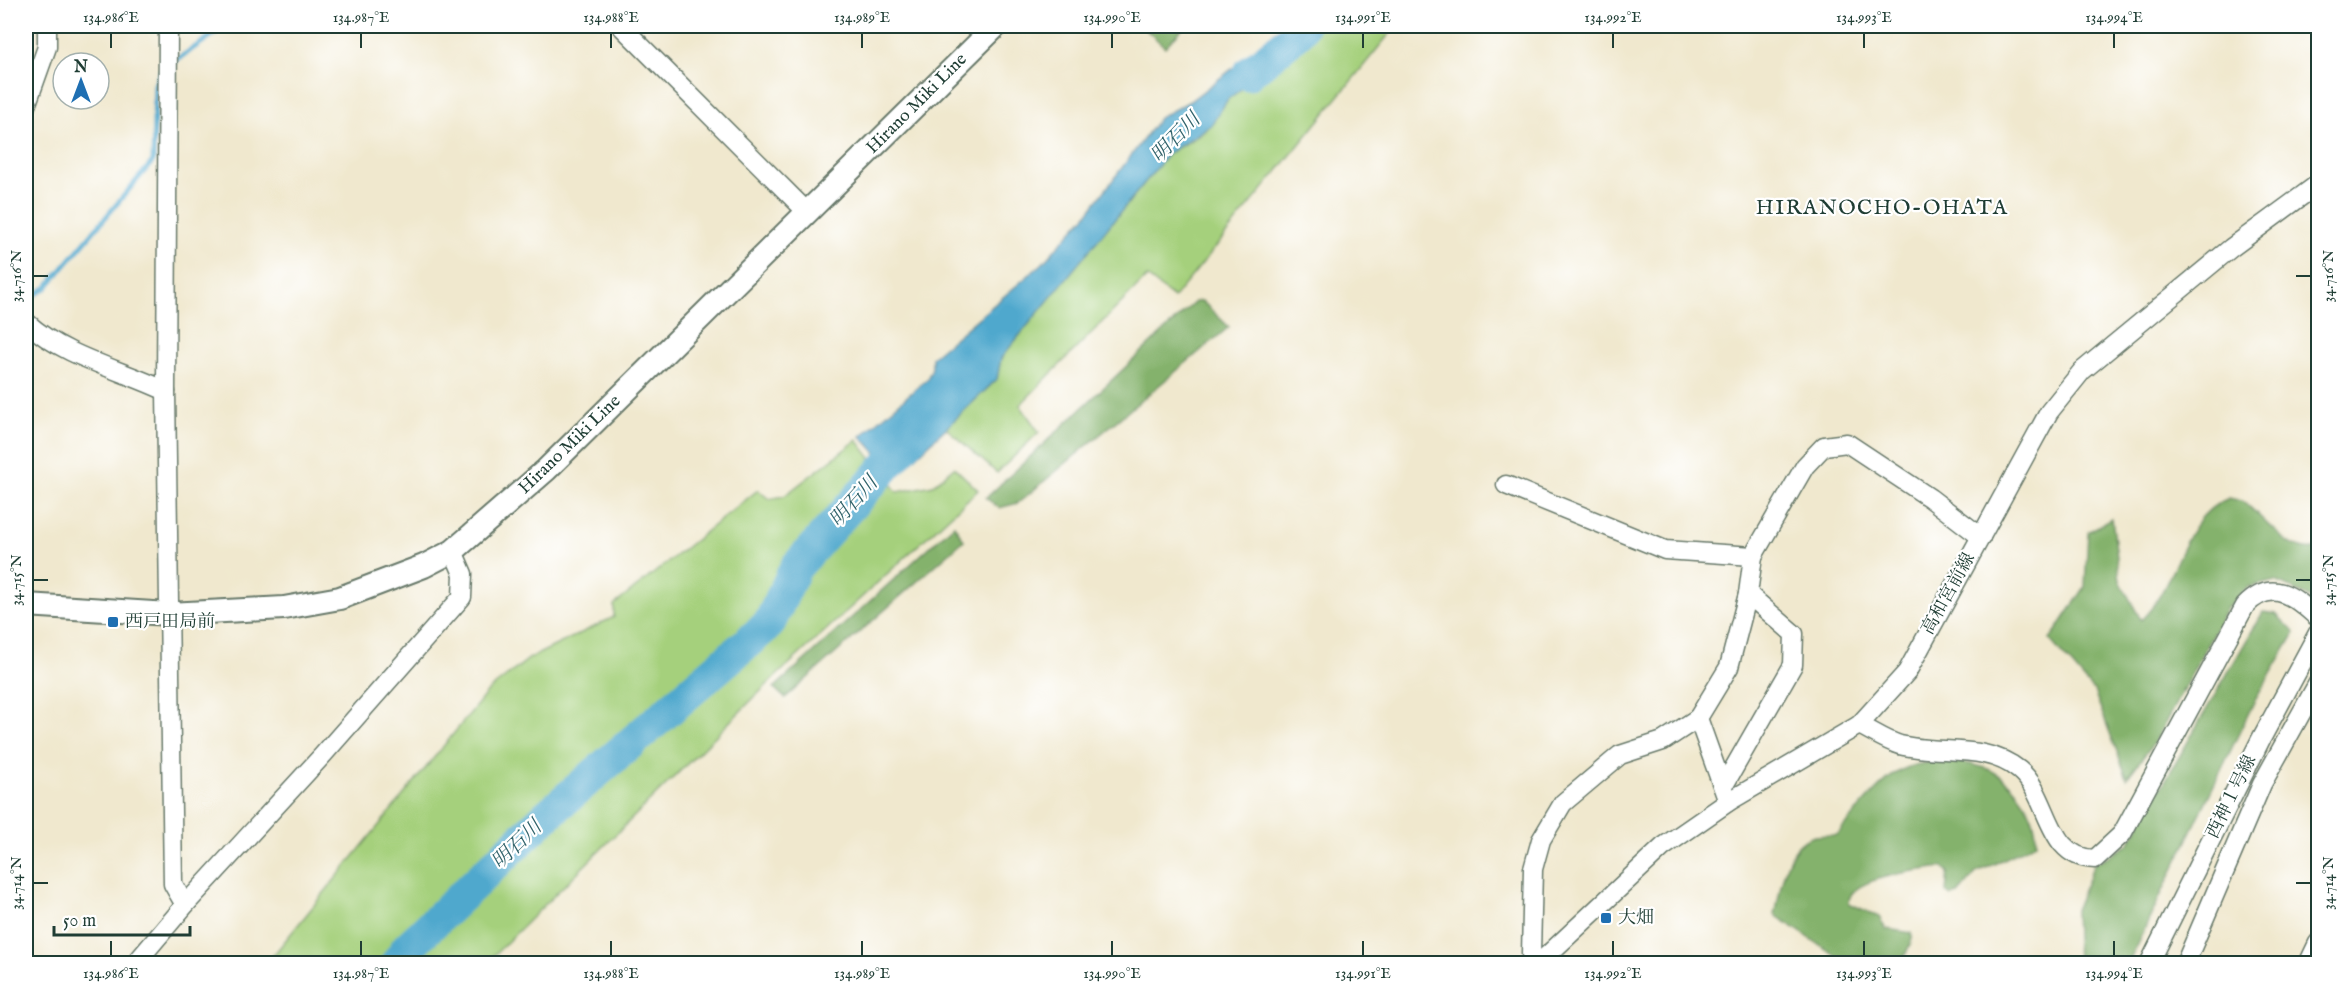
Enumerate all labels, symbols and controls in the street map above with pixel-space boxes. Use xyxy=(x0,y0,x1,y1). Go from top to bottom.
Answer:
text: 134.986°E xyxy=(83,8,139,27)
text: 134.987°E xyxy=(333,8,389,27)
text: 134.988°E xyxy=(583,8,639,27)
text: 134.989°E xyxy=(834,8,890,27)
text: 134.990°E xyxy=(1083,8,1141,27)
text: 134.991°E xyxy=(1335,8,1391,27)
text: 134.992°E xyxy=(1584,8,1642,27)
text: 134.993°E xyxy=(1836,8,1892,27)
text: 134.994°E xyxy=(2085,8,2143,27)
street label: Hirano Miki Line xyxy=(862,49,972,159)
north arrow xyxy=(51,51,111,111)
text: N xyxy=(73,58,88,78)
water label: 明石川 xyxy=(1146,106,1207,168)
district label: HIRANOCHO-OHATA xyxy=(1756,195,2008,222)
text: 34.716°N xyxy=(7,250,26,302)
text: 34.716°N xyxy=(2319,250,2338,302)
street label: Hirano Miki Line xyxy=(514,390,626,500)
water label: 明石川 xyxy=(825,470,885,533)
street label: 高和宮前線 xyxy=(1917,549,1981,639)
text: 34.715°N xyxy=(7,554,26,606)
text: 34.715°N xyxy=(2319,554,2338,606)
place label: 西戸田局前 xyxy=(125,611,215,634)
marker: 西戸田局前 xyxy=(106,615,120,629)
street label: 西神１号線 xyxy=(2202,752,2262,842)
water label: 明石川 xyxy=(487,814,549,875)
text: 34.714°N xyxy=(7,856,26,910)
text: 34.714°N xyxy=(2319,856,2338,910)
scale bar xyxy=(54,899,190,937)
place label: 大畑 xyxy=(1618,907,1654,930)
text: 50 m xyxy=(63,910,96,933)
marker: 大畑 xyxy=(1599,911,1613,925)
text: 134.986°E xyxy=(83,964,139,983)
text: 134.987°E xyxy=(333,964,389,983)
text: 134.988°E xyxy=(583,964,639,983)
text: 134.989°E xyxy=(834,964,890,983)
text: 134.990°E xyxy=(1083,964,1141,983)
text: 134.991°E xyxy=(1335,964,1391,983)
text: 134.992°E xyxy=(1584,964,1642,983)
text: 134.993°E xyxy=(1836,964,1892,983)
text: 134.994°E xyxy=(2085,964,2143,983)

